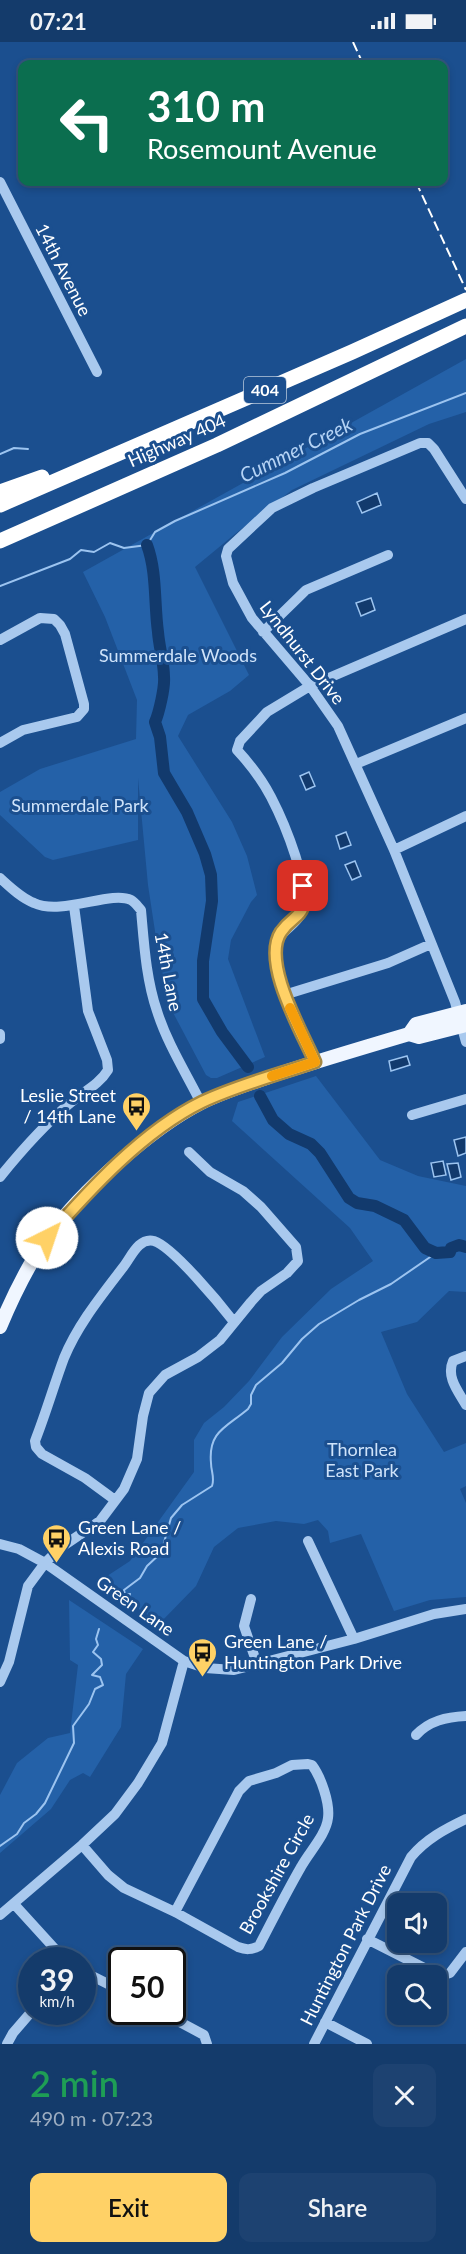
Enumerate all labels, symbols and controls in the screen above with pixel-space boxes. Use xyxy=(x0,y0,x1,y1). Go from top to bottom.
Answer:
text: 07:21 xyxy=(30,8,87,35)
text: 310 m xyxy=(147,81,265,131)
icon: left xyxy=(48,84,126,162)
text: Rosemount Avenue xyxy=(147,132,377,165)
street label: 14th Avenue xyxy=(31,220,97,320)
road number: 404 xyxy=(244,377,286,403)
street label: Highway 404 xyxy=(124,409,229,471)
water label: Cummer Creek xyxy=(235,411,356,487)
street label: Lyndhurst Drive xyxy=(256,596,350,709)
park label: Summerdale Woods xyxy=(99,644,257,666)
park label: Summerdale Park xyxy=(11,794,150,816)
pin xyxy=(277,860,328,911)
icon: arrive xyxy=(286,869,319,902)
street label: 14th Lane xyxy=(151,931,187,1013)
place label: Leslie Street / 14th Lane xyxy=(20,1084,117,1127)
bus stop icon: Leslie Street / 14th Lane xyxy=(121,1090,153,1132)
position arrow xyxy=(15,1206,79,1270)
park label: Thornlea East Park xyxy=(325,1438,399,1481)
place label: Green Lane / Alexis Road xyxy=(78,1516,181,1559)
bus stop icon: Green Lane / Alexis Road xyxy=(41,1522,73,1564)
street label: Green Lane xyxy=(92,1570,179,1640)
place label: Green Lane / Huntington Park Drive xyxy=(224,1630,402,1673)
bus stop icon: Green Lane / Huntington Park Drive xyxy=(187,1636,219,1678)
street label: Brookshire Circle xyxy=(234,1809,318,1938)
street label: Huntington Park Drive xyxy=(295,1860,395,2029)
map controls xyxy=(387,1893,447,2025)
button: sound xyxy=(387,1893,447,1953)
speed limit sign: 50 xyxy=(108,1947,186,2025)
text: 39 xyxy=(40,1961,74,1997)
button: search xyxy=(387,1965,447,2025)
text: km/h xyxy=(39,1992,75,2010)
text: 2 min xyxy=(30,2061,119,2105)
button: close xyxy=(373,2064,436,2127)
text: 490 m · 07:23 xyxy=(30,2106,153,2130)
button: Exit xyxy=(30,2173,227,2242)
button: Share xyxy=(239,2173,436,2242)

